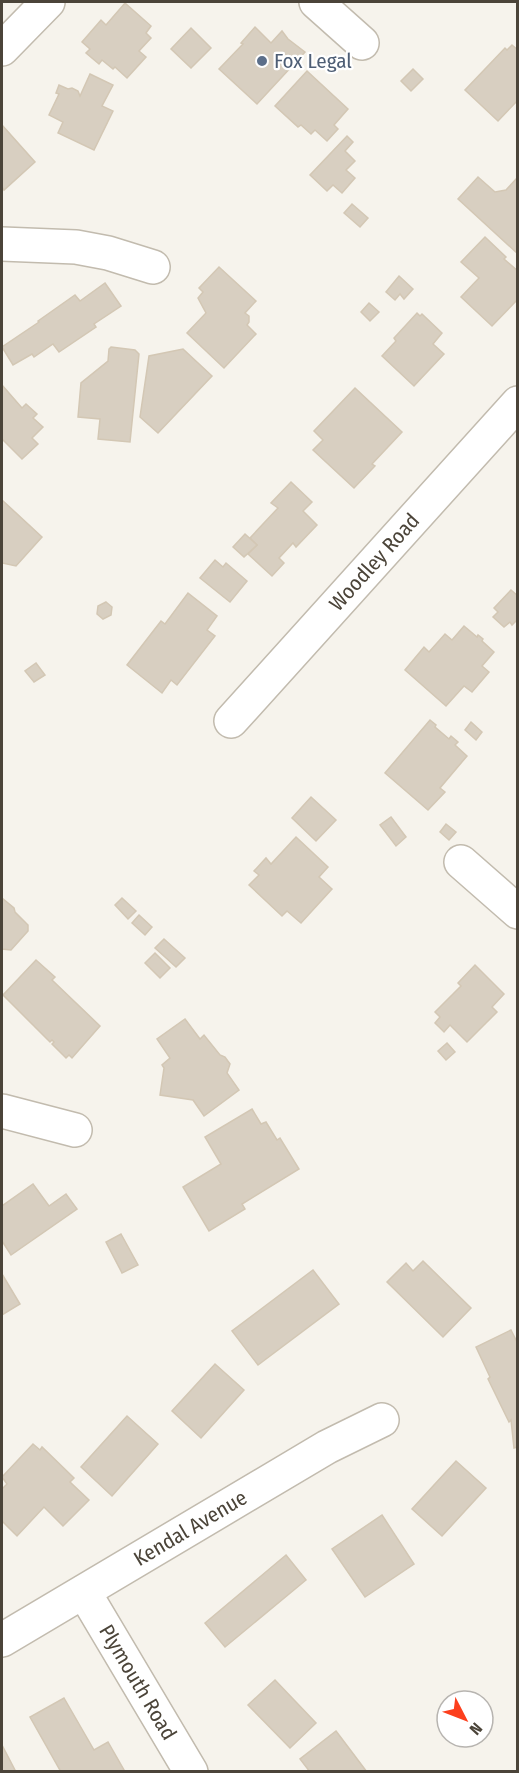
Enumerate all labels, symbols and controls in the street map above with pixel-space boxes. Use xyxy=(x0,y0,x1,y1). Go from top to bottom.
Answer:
place label: Fox Legal xyxy=(274,48,352,74)
marker: Fox Legal xyxy=(255,54,269,68)
street label: Woodley Road xyxy=(324,508,425,616)
street label: Kendal Avenue xyxy=(129,1485,252,1572)
street label: Plymouth Road xyxy=(93,1620,182,1745)
north arrow xyxy=(435,1689,495,1749)
text: N xyxy=(466,1719,486,1739)

